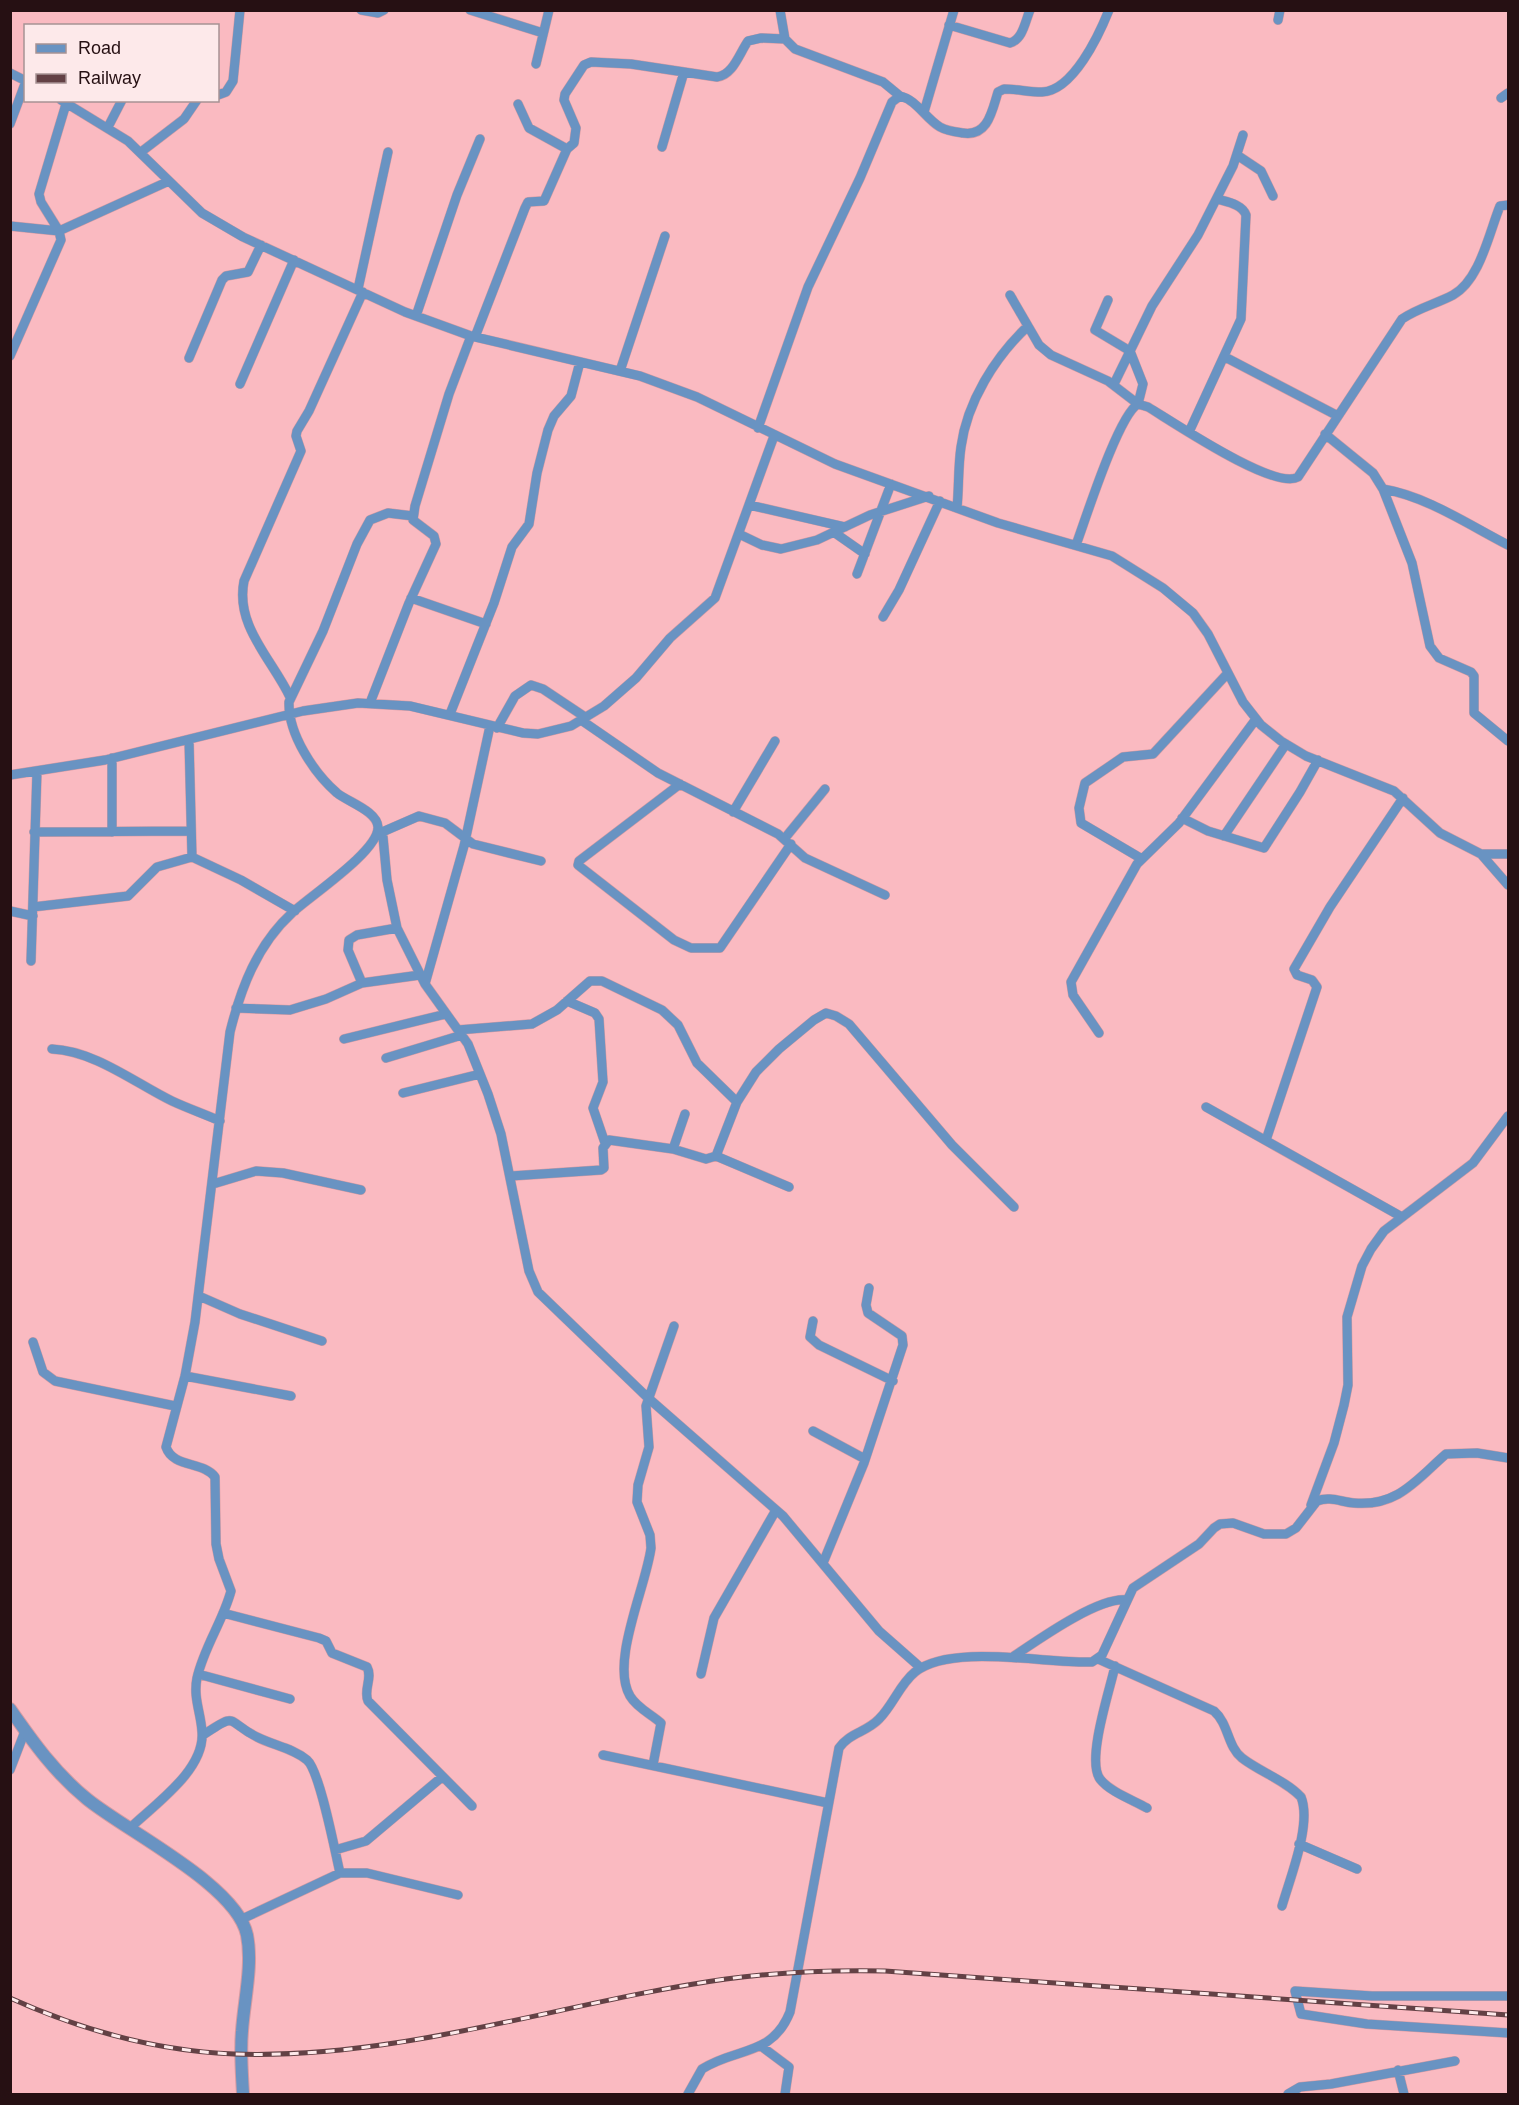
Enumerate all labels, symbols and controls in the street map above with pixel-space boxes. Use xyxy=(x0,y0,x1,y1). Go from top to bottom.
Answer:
legend xyxy=(24,24,219,102)
text: Road xyxy=(78,38,121,58)
text: Railway xyxy=(78,68,141,88)

